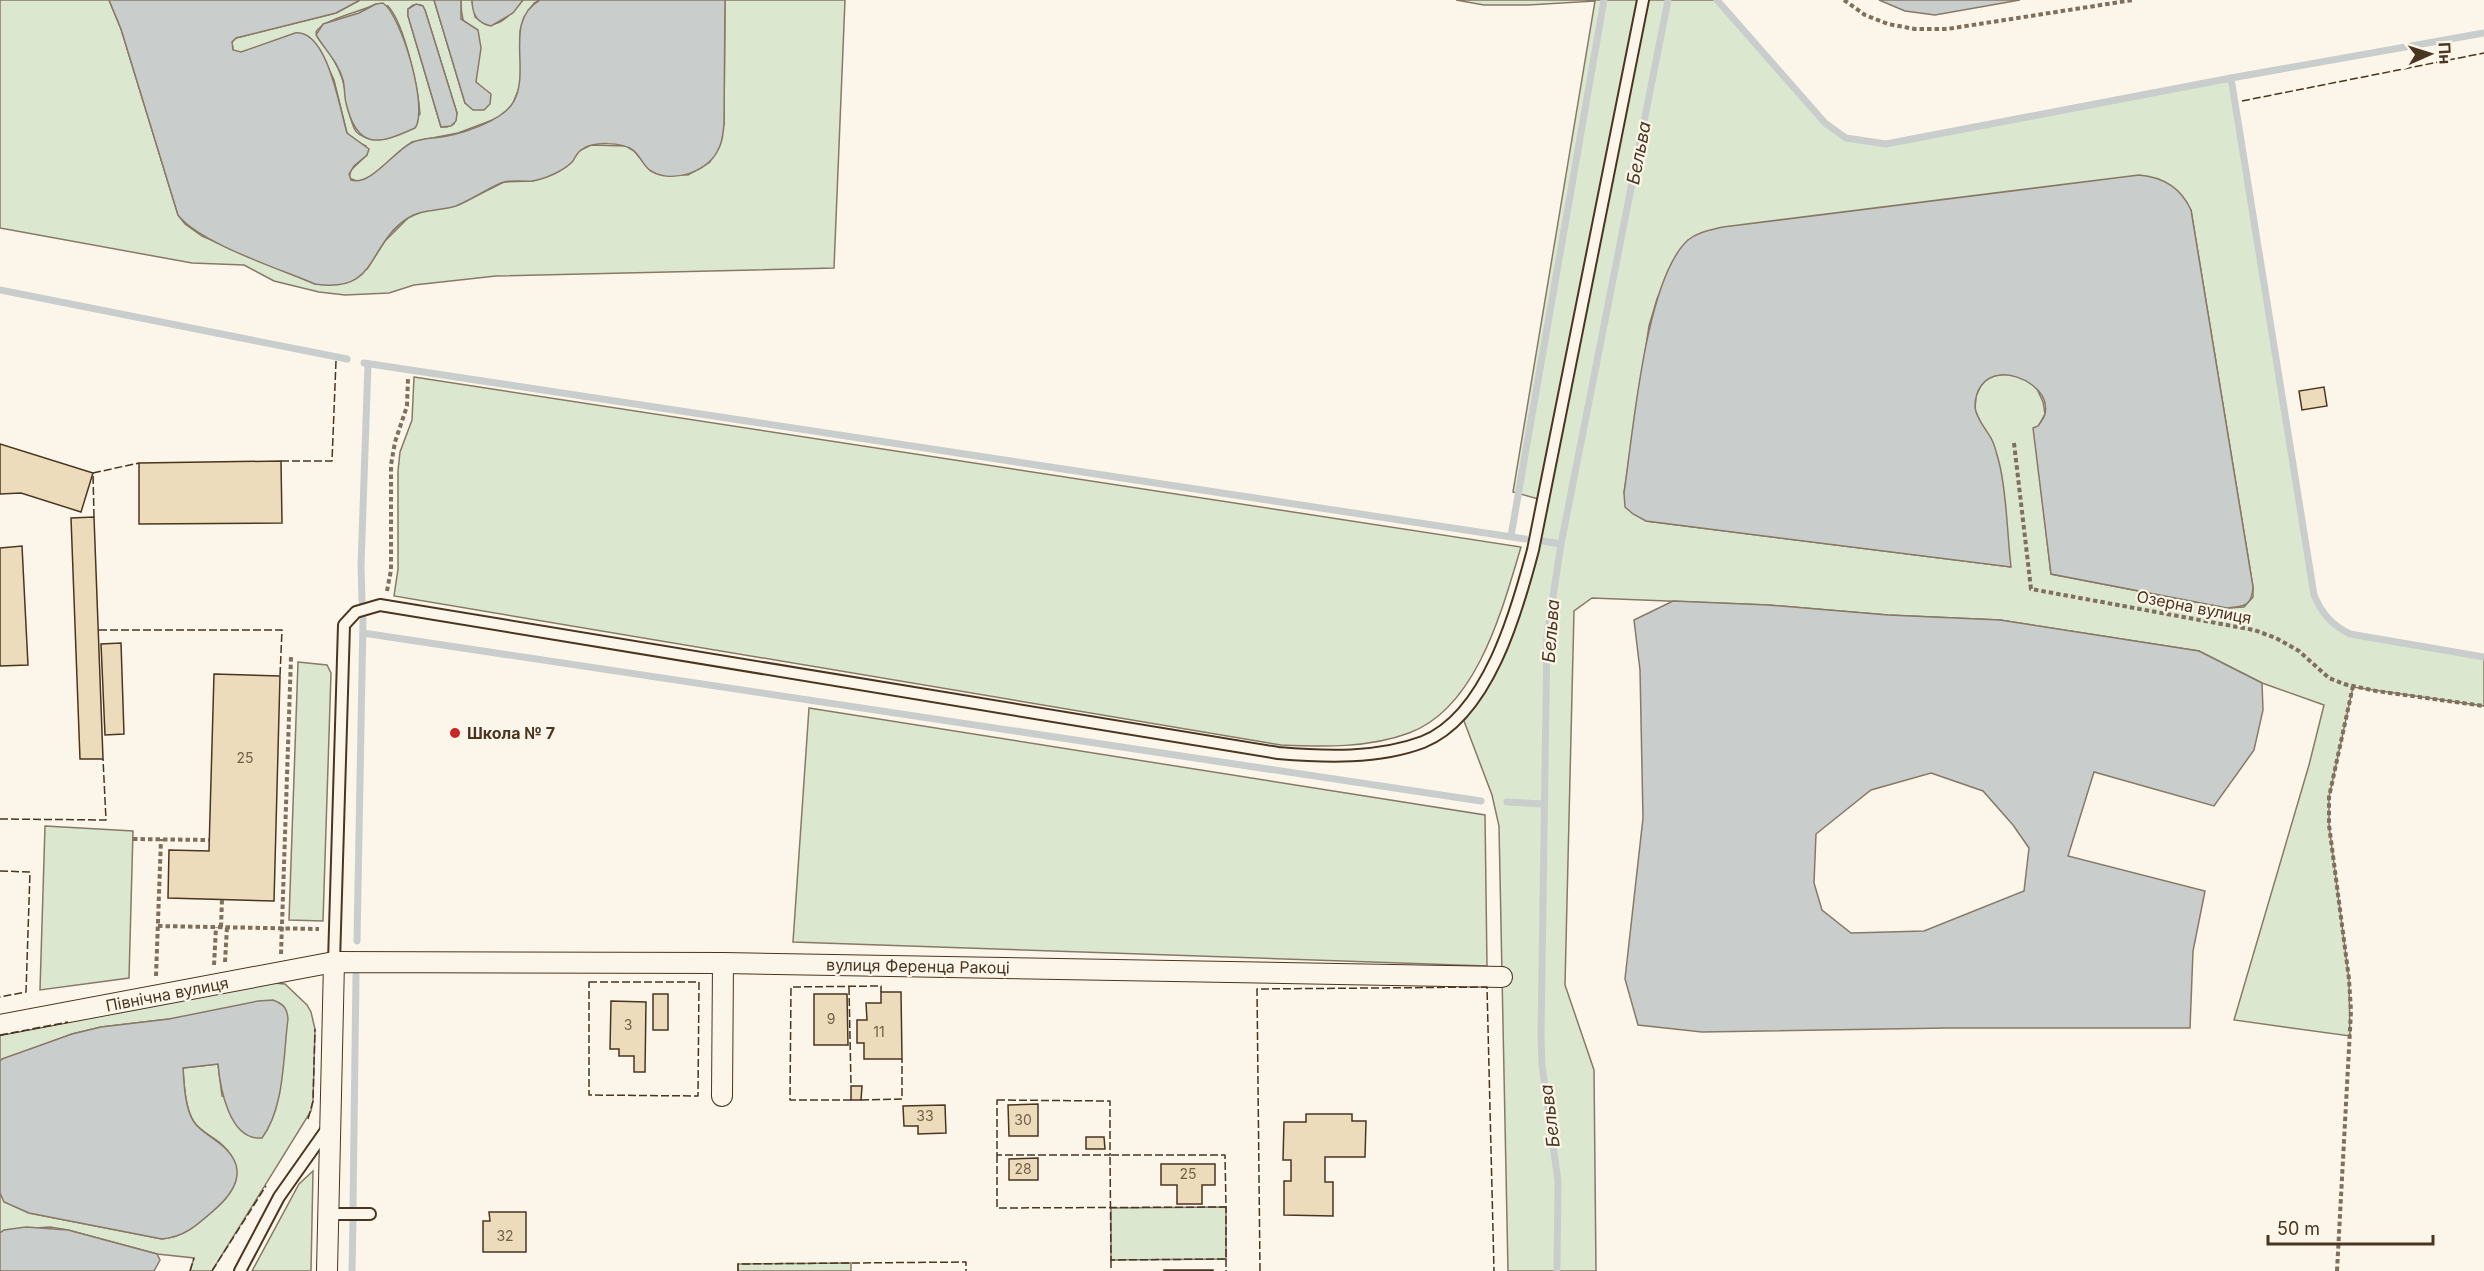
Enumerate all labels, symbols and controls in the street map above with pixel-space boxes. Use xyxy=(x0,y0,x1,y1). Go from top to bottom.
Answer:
north arrow xyxy=(2400,24,2460,84)
text: Пн xyxy=(2434,42,2456,65)
water label: Бельва xyxy=(1622,120,1655,186)
street label: Озерна вулиця xyxy=(2135,586,2253,628)
water label: Бельва xyxy=(1538,598,1563,663)
place label: Школа № 7 xyxy=(467,723,555,743)
marker: Школа № 7 xyxy=(448,726,462,740)
house number: 25 xyxy=(236,749,254,766)
street label: вулиця Ференца Ракоці xyxy=(826,954,1010,978)
street label: Північна вулиця xyxy=(104,972,230,1016)
house number: 9 xyxy=(827,1010,835,1027)
house number: 3 xyxy=(624,1016,632,1033)
house number: 11 xyxy=(873,1023,885,1040)
water label: Бельва xyxy=(1535,1083,1564,1149)
house number: 33 xyxy=(916,1107,934,1124)
house number: 30 xyxy=(1014,1111,1032,1128)
house number: 28 xyxy=(1014,1160,1032,1177)
house number: 25 xyxy=(1179,1165,1197,1182)
scale bar xyxy=(2268,1208,2433,1246)
text: 50 m xyxy=(2277,1218,2320,1239)
house number: 32 xyxy=(496,1227,514,1244)

